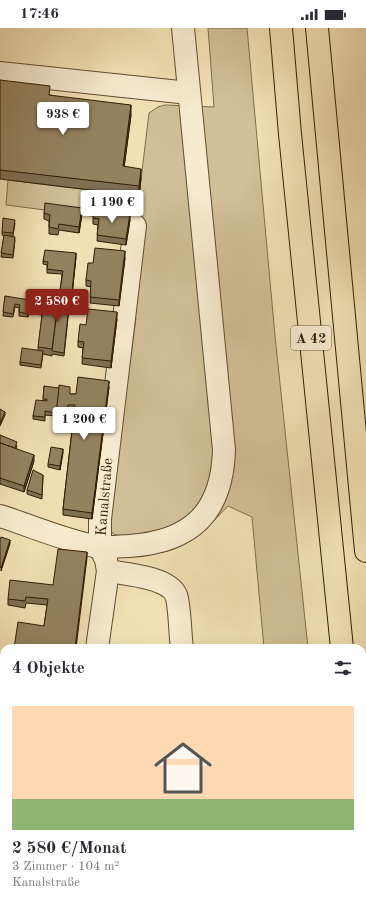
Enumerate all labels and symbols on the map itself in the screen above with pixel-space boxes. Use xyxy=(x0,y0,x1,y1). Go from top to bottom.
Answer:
pin: 938 € xyxy=(35,102,91,136)
pin: 1 190 € xyxy=(75,190,149,224)
pin: 2 580 € xyxy=(20,289,94,323)
road number: A 42 xyxy=(291,326,331,350)
pin: 1 200 € xyxy=(47,407,121,441)
street label: Kanalstraße xyxy=(95,457,116,537)

